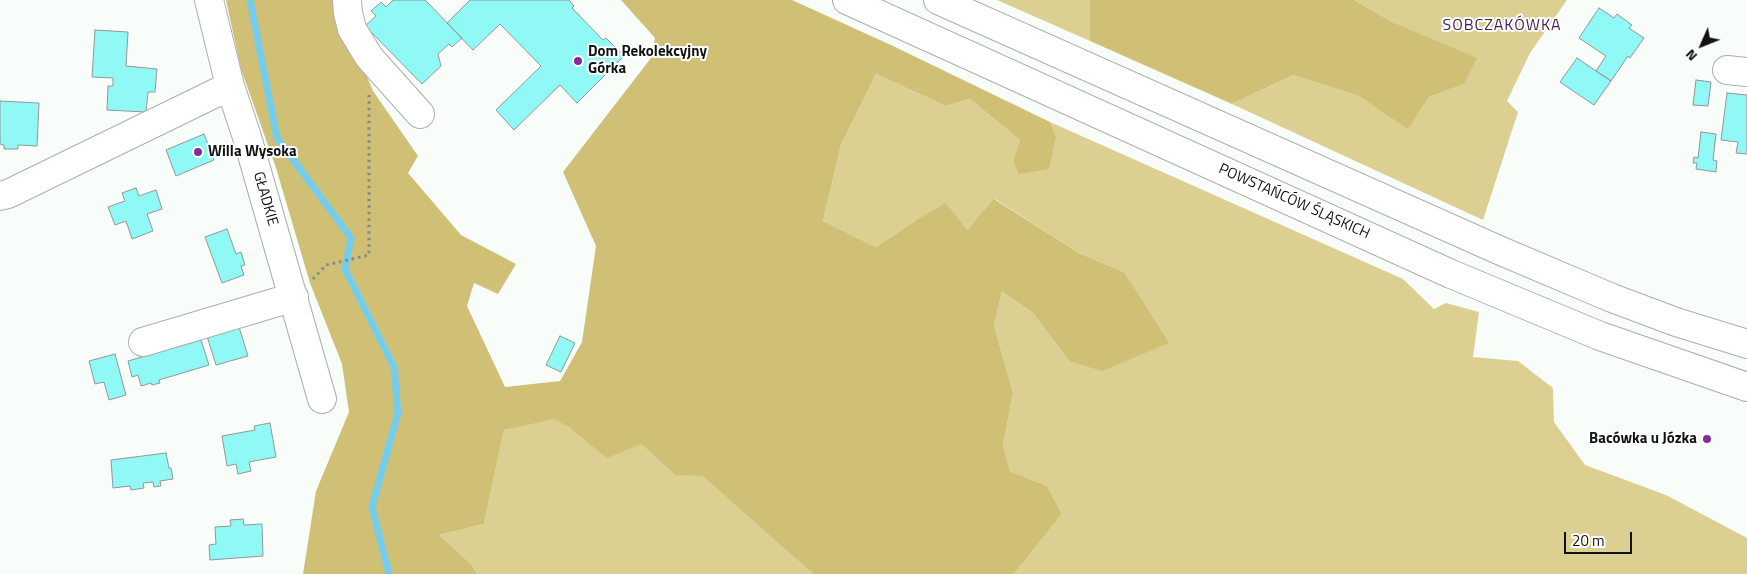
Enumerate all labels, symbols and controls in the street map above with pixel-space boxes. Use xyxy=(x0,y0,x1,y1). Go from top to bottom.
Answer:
district label: SOBCZAKÓWKA xyxy=(1441,16,1563,36)
north arrow xyxy=(1677,20,1727,70)
place label: Dom Rekolekcyjny Górka xyxy=(588,43,707,78)
text: N xyxy=(1680,45,1702,67)
marker: Dom Rekolekcyjny Górka xyxy=(572,55,584,67)
place label: Willa Wysoka xyxy=(208,143,297,161)
marker: Willa Wysoka xyxy=(192,146,204,158)
street label: POWSTAŃCÓW ŚLĄSKICH xyxy=(1216,160,1372,244)
street label: GŁADKIE xyxy=(249,170,281,228)
place label: Bacówka u Józka xyxy=(1589,430,1697,448)
marker: Bacówka u Józka xyxy=(1701,433,1713,445)
scale bar xyxy=(1567,522,1634,554)
text: 20 m xyxy=(1572,529,1605,552)

